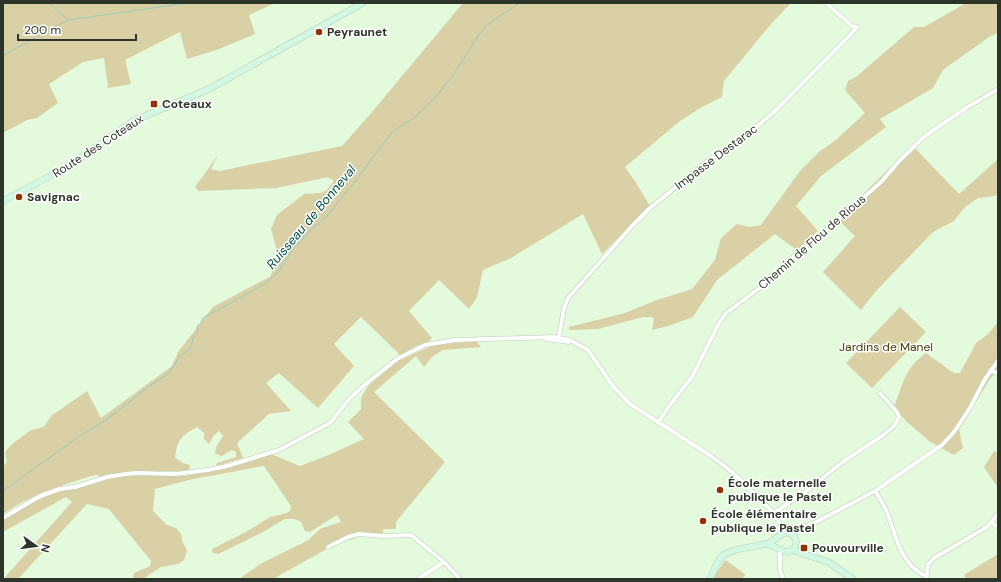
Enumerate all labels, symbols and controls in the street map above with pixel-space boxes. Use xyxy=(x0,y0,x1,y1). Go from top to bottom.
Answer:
scale bar xyxy=(18,16,136,42)
text: 200 m xyxy=(24,22,61,38)
place label: Peyraunet xyxy=(327,24,387,40)
marker: Peyraunet xyxy=(314,27,324,37)
place label: Coteaux xyxy=(162,96,212,112)
marker: Coteaux xyxy=(149,99,159,109)
street label: Route des Coteaux xyxy=(50,111,146,181)
street label: Impasse Destarac xyxy=(671,121,761,193)
water label: Ruisseau de Bonneval xyxy=(262,161,360,273)
place label: Savignac xyxy=(27,189,80,205)
street label: Chemin de Flou de Rious xyxy=(755,191,869,293)
marker: Savignac xyxy=(14,192,24,202)
park label: Jardins de Manel xyxy=(839,339,933,355)
place label: École maternelle publique le Pastel xyxy=(728,475,832,505)
marker: École maternelle publique le Pastel xyxy=(715,485,725,495)
place label: École élémentaire publique le Pastel xyxy=(711,506,817,536)
marker: École élémentaire publique le Pastel xyxy=(698,516,708,526)
north arrow xyxy=(16,526,56,566)
place label: Pouvourville xyxy=(812,540,884,556)
text: N xyxy=(38,543,53,554)
marker: Pouvourville xyxy=(799,543,809,553)

